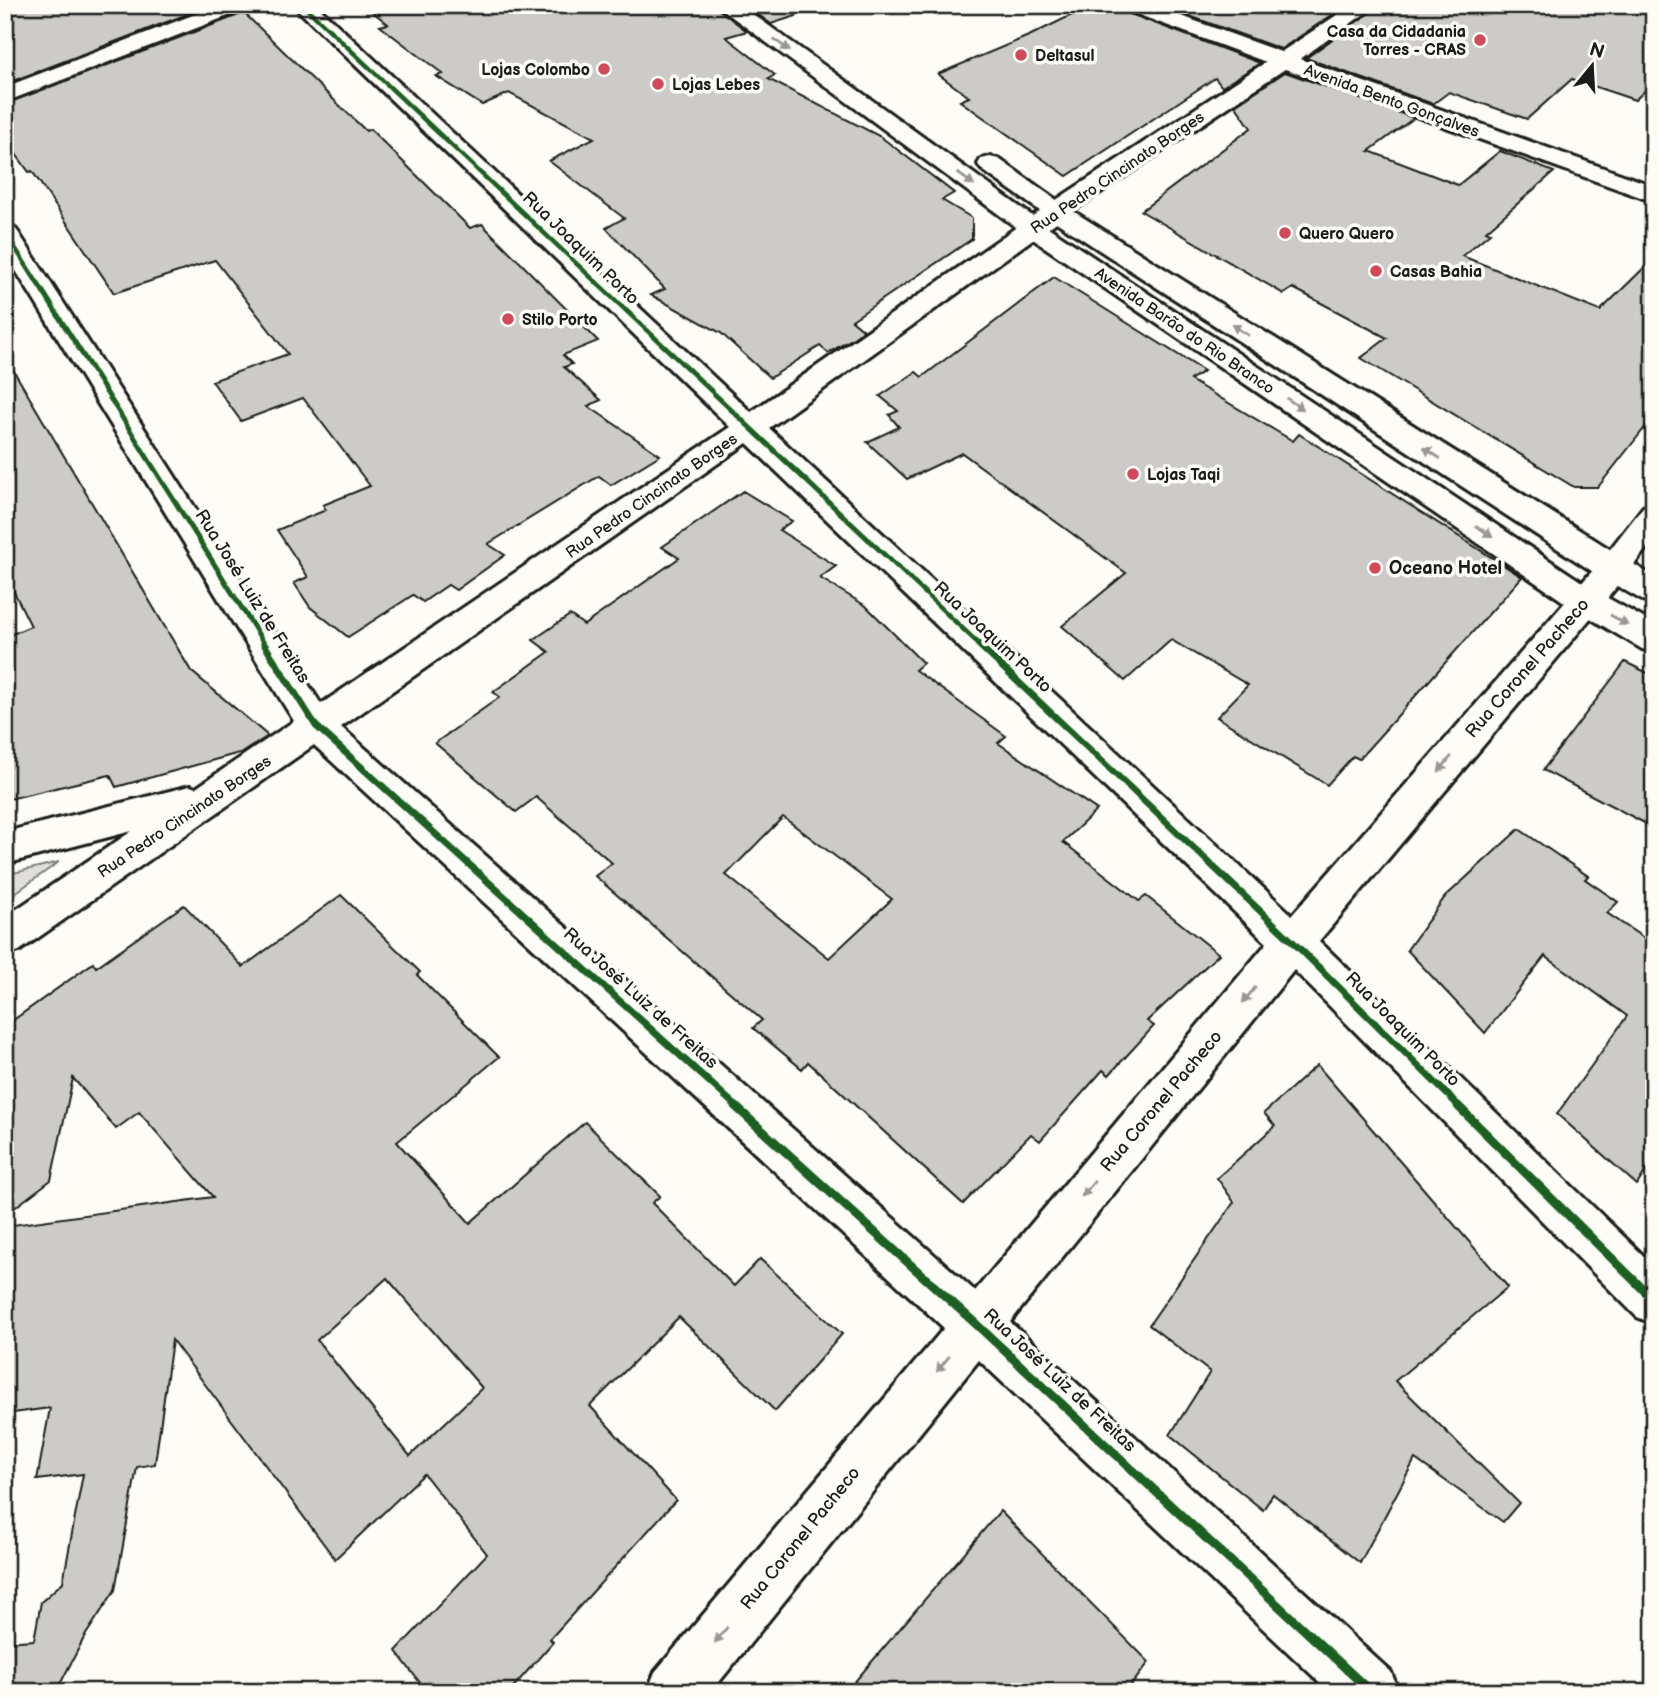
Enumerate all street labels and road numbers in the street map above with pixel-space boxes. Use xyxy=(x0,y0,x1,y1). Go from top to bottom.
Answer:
street label: Avenida Bento Gonçalves xyxy=(1301,61,1482,142)
street label: Rua Pedro Cincinato Borges xyxy=(1028,108,1208,238)
street label: Rua Joaquim Porto xyxy=(518,187,643,309)
street label: Avenida Barão do Rio Branco xyxy=(1091,264,1278,399)
street label: Rua Pedro Cincinato Borges xyxy=(562,430,741,563)
street label: Rua José Luiz de Freitas xyxy=(191,506,315,687)
street label: Rua Joaquim Porto xyxy=(929,577,1056,697)
street label: Rua Coronel Pacheco xyxy=(1461,594,1594,742)
street label: Rua Pedro Cincinato Borges xyxy=(95,752,275,882)
street label: Rua José Luiz de Freitas xyxy=(559,923,722,1073)
street label: Rua Joaquim Porto xyxy=(1341,968,1464,1091)
street label: Rua Coronel Pacheco xyxy=(1096,1026,1227,1176)
street label: Rua José Luiz de Freitas xyxy=(979,1304,1140,1456)
street label: Rua Coronel Pacheco xyxy=(736,1463,864,1614)

